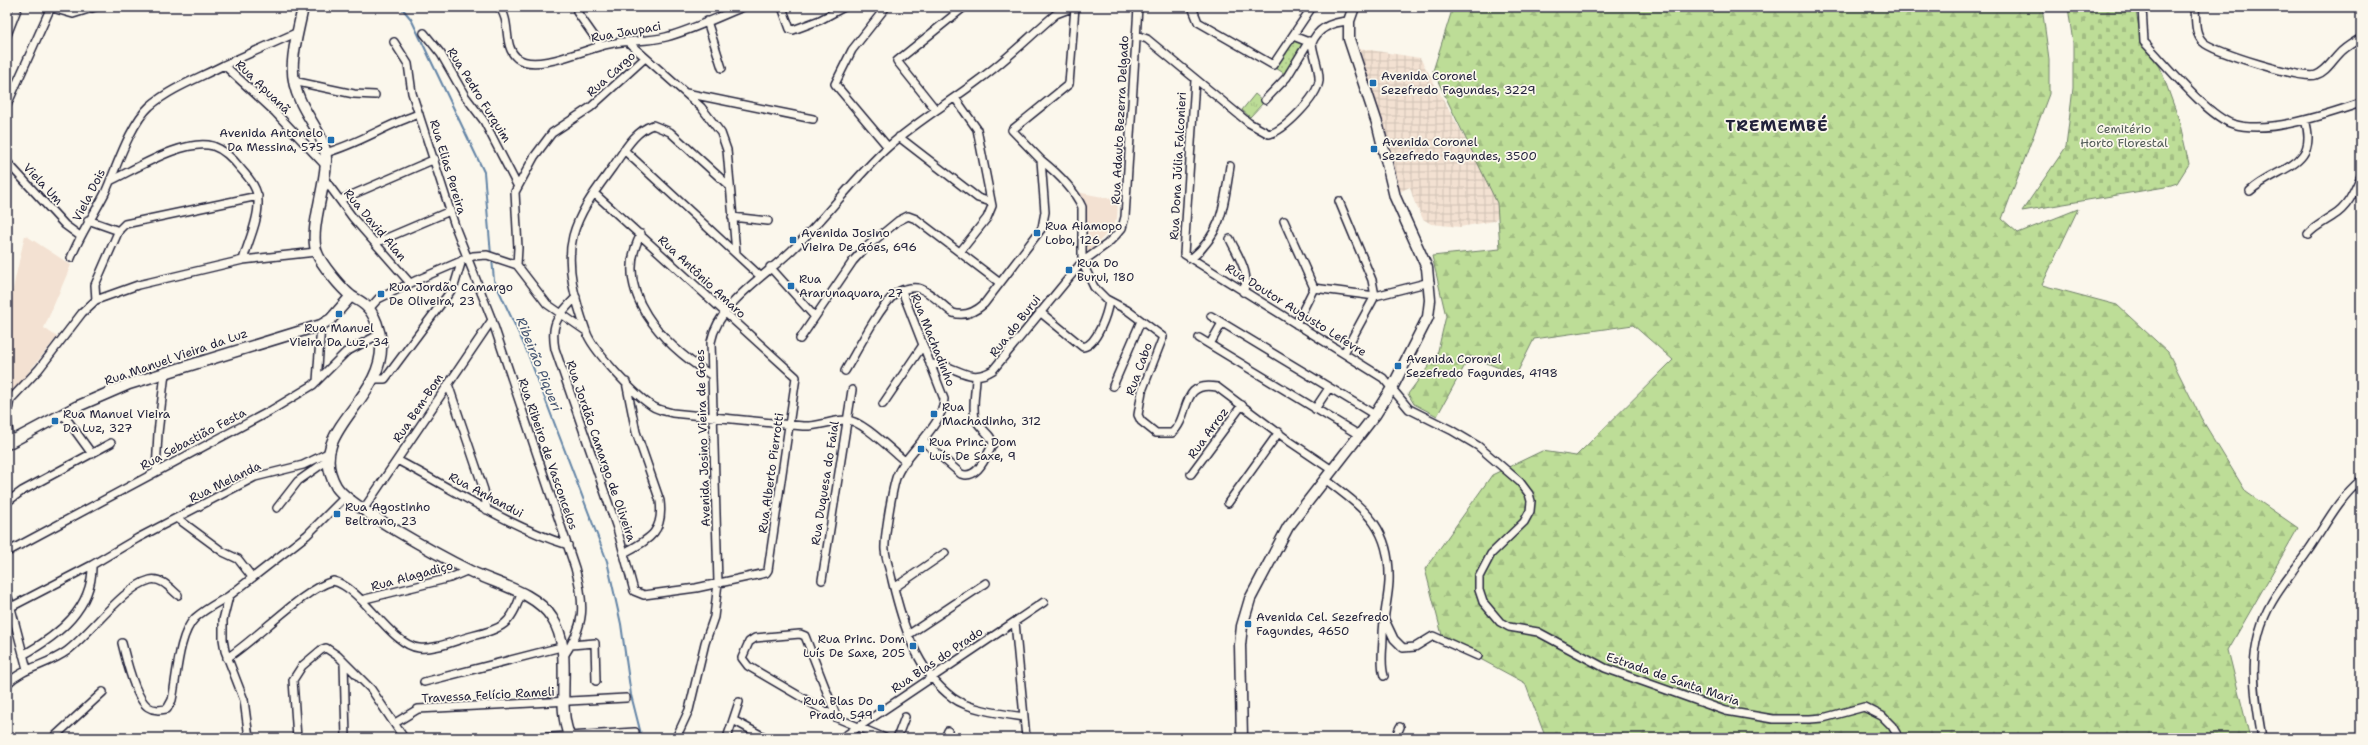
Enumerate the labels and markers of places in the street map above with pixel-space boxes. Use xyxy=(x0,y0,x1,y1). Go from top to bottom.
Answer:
place label: Avenida Coronel Sezefredo Fagundes, 3229 xyxy=(1381,68,1536,98)
marker: Avenida Coronel Sezefredo Fagundes, 3229 xyxy=(1368,78,1378,88)
place label: Avenida Antonelo Da Messina, 575 xyxy=(219,125,323,155)
place label: Avenida Coronel Sezefredo Fagundes, 3500 xyxy=(1382,134,1537,164)
marker: Avenida Antonelo Da Messina, 575 xyxy=(326,135,336,145)
marker: Avenida Coronel Sezefredo Fagundes, 3500 xyxy=(1369,144,1379,154)
place label: Rua Aiamopo Lobo, 126 xyxy=(1045,218,1122,248)
place label: Avenida Josino Vieira De Góes, 696 xyxy=(801,225,917,255)
marker: Rua Aiamopo Lobo, 126 xyxy=(1032,228,1042,238)
marker: Avenida Josino Vieira De Góes, 696 xyxy=(788,235,798,245)
place label: Rua Do Burui, 180 xyxy=(1077,255,1134,285)
marker: Rua Do Burui, 180 xyxy=(1064,265,1074,275)
place label: Rua Ararunaquara, 27 xyxy=(799,271,903,301)
place label: Rua Jordão Camargo De Oliveira, 23 xyxy=(389,279,513,309)
marker: Rua Ararunaquara, 27 xyxy=(786,281,796,291)
marker: Rua Jordão Camargo De Oliveira, 23 xyxy=(376,289,386,299)
marker: Rua Manuel Vieira Da Luz, 34 xyxy=(334,309,344,319)
place label: Rua Manuel Vieira Da Luz, 34 xyxy=(289,320,389,350)
place label: Avenida Coronel Sezefredo Fagundes, 4198 xyxy=(1406,351,1558,381)
marker: Avenida Coronel Sezefredo Fagundes, 4198 xyxy=(1393,361,1403,371)
place label: Rua Machadinho, 312 xyxy=(942,399,1041,429)
place label: Rua Manuel Vieira Da Luz, 327 xyxy=(63,406,171,436)
marker: Rua Machadinho, 312 xyxy=(929,409,939,419)
marker: Rua Manuel Vieira Da Luz, 327 xyxy=(50,416,60,426)
place label: Rua Princ. Dom Luís De Saxe, 9 xyxy=(929,434,1016,464)
marker: Rua Princ. Dom Luís De Saxe, 9 xyxy=(916,444,926,454)
place label: Rua Agostinho Beltrano, 23 xyxy=(345,499,430,529)
marker: Rua Agostinho Beltrano, 23 xyxy=(332,509,342,519)
place label: Avenida Cel. Sezefredo Fagundes, 4650 xyxy=(1256,609,1389,639)
marker: Avenida Cel. Sezefredo Fagundes, 4650 xyxy=(1243,619,1253,629)
place label: Rua Princ. Dom Luís De Saxe, 205 xyxy=(803,631,905,661)
marker: Rua Princ. Dom Luís De Saxe, 205 xyxy=(908,641,918,651)
place label: Rua Blas Do Prado, 549 xyxy=(803,693,873,723)
marker: Rua Blas Do Prado, 549 xyxy=(876,703,886,713)

